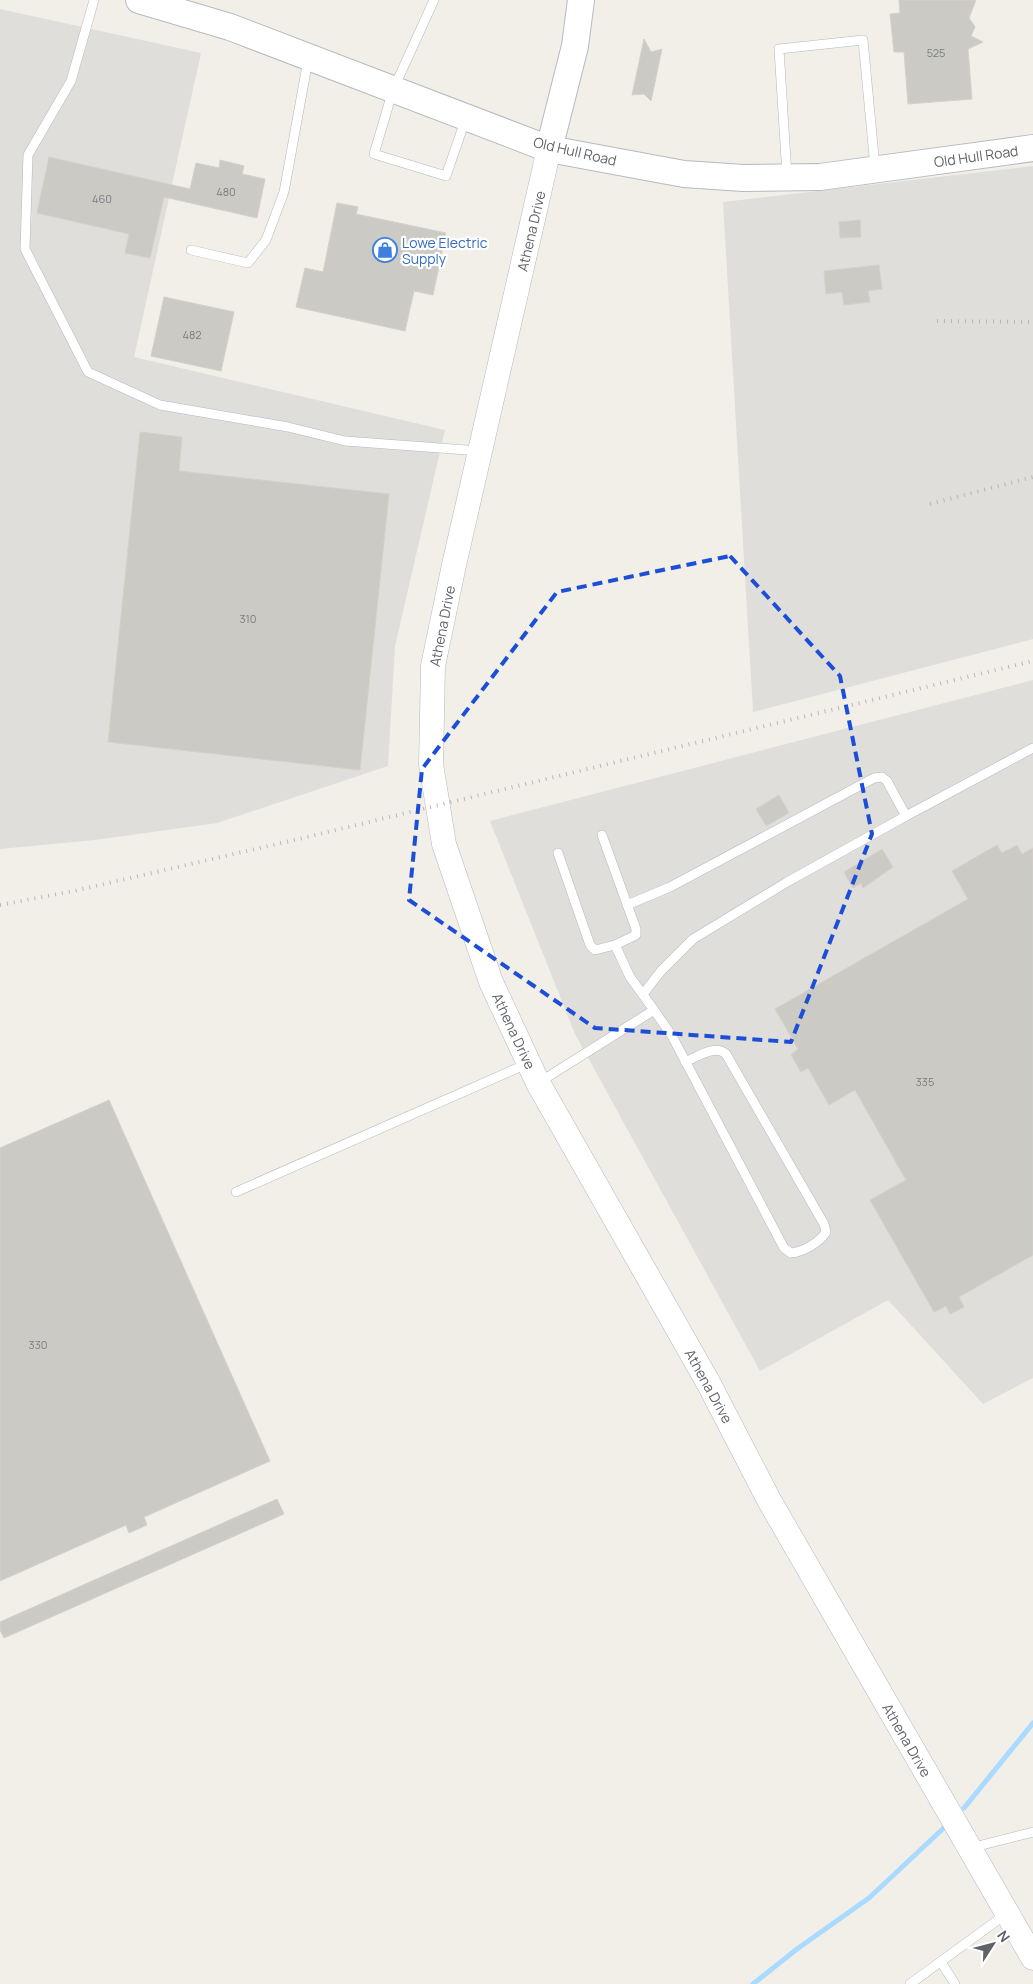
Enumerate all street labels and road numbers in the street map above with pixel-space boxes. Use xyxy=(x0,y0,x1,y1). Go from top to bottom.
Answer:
street label: Old Hull Road xyxy=(531,132,619,170)
street label: Old Hull Road xyxy=(933,141,1019,171)
street label: Athena Drive xyxy=(513,189,549,273)
street label: Athena Drive xyxy=(425,584,459,668)
street label: Athena Drive xyxy=(488,990,540,1072)
street label: Athena Drive xyxy=(681,1345,737,1427)
street label: Athena Drive xyxy=(878,1700,936,1780)

